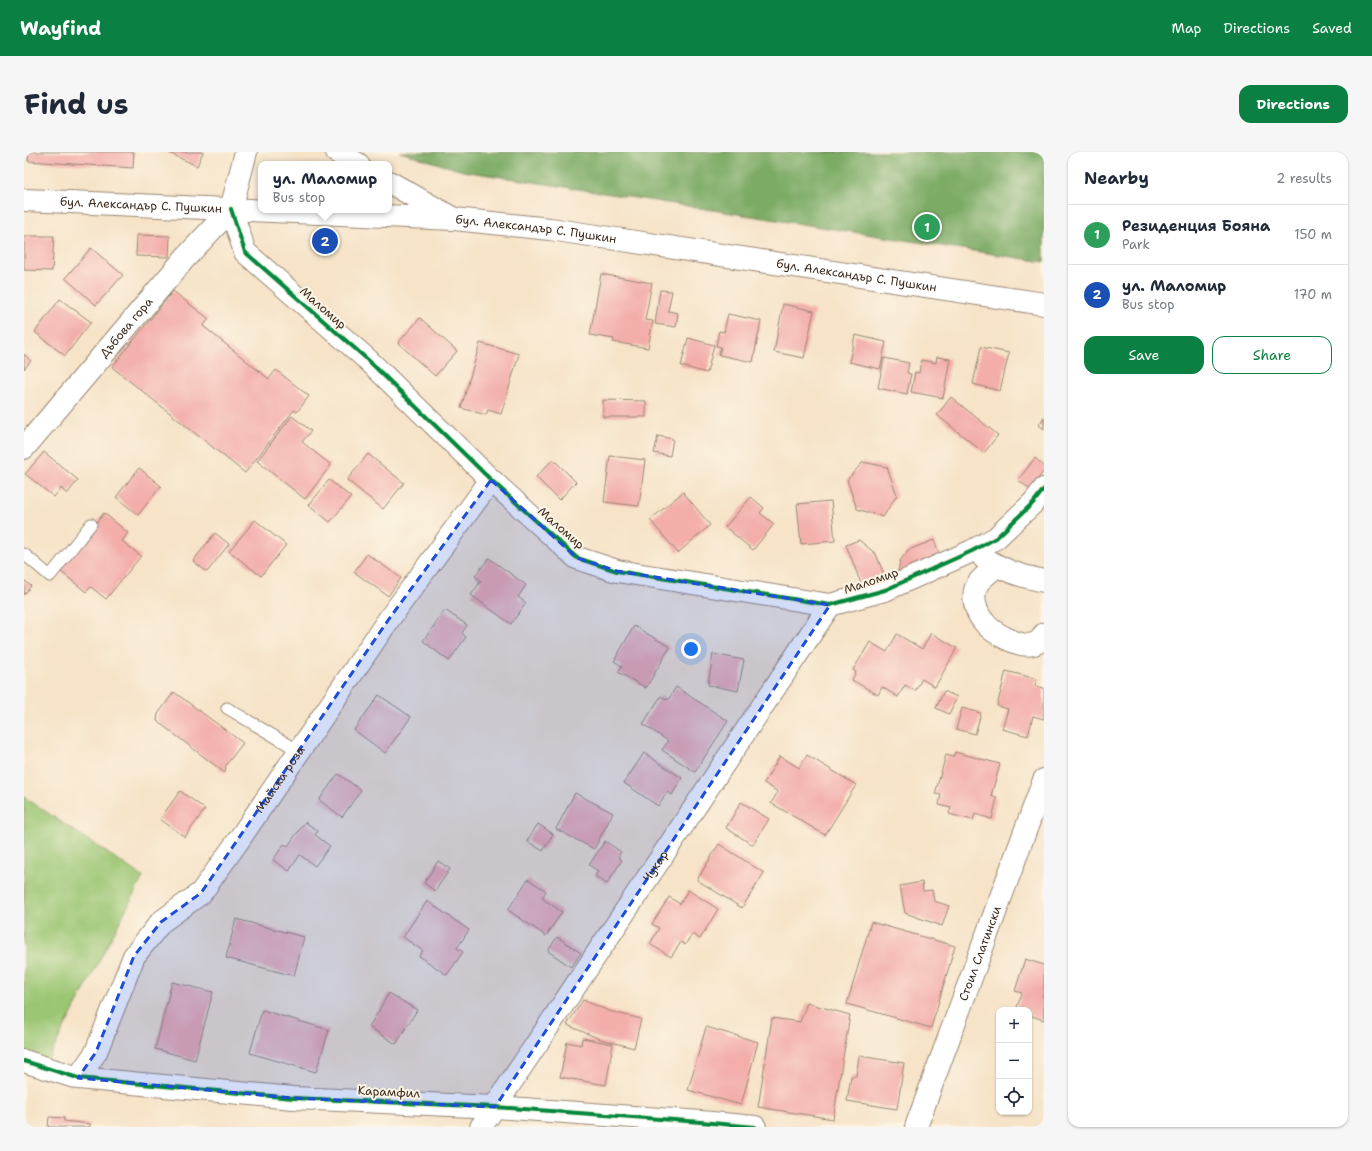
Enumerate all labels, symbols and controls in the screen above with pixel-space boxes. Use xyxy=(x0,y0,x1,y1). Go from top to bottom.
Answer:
text: Wayfind xyxy=(20,16,101,41)
text: Map xyxy=(1172,19,1202,37)
text: Directions xyxy=(1224,19,1290,37)
text: Saved xyxy=(1312,19,1352,37)
text: Find us xyxy=(24,85,129,123)
button: Directions xyxy=(1239,85,1348,123)
popup xyxy=(258,161,392,213)
text: Nearby xyxy=(1084,167,1149,189)
text: ул. Маломир xyxy=(273,169,377,189)
text: 2 results xyxy=(1276,170,1332,187)
text: Bus stop xyxy=(273,189,325,206)
street label: бул. Александър С. Пушкин xyxy=(60,194,222,217)
street label: бул. Александър С. Пушкин xyxy=(455,211,618,247)
pin: 1 xyxy=(914,212,940,242)
text: Резиденция Бояна xyxy=(1122,216,1270,236)
pin: 2 xyxy=(312,226,338,256)
text: 1 xyxy=(1094,226,1100,243)
text: 150 m xyxy=(1294,226,1332,243)
text: Park xyxy=(1122,236,1150,253)
street label: бул. Александър С. Пушкин xyxy=(775,255,938,296)
text: ул. Маломир xyxy=(1122,276,1226,296)
street label: Маломир xyxy=(296,283,350,333)
text: 2 xyxy=(1092,286,1102,303)
text: 170 m xyxy=(1294,286,1332,303)
street label: Дъбова гора xyxy=(96,294,157,361)
text: Bus stop xyxy=(1122,296,1174,313)
button: Save xyxy=(1084,336,1204,374)
button: Share xyxy=(1212,336,1332,374)
street label: Маломир xyxy=(534,503,588,553)
street label: Маломир xyxy=(841,564,901,598)
your location xyxy=(681,639,701,659)
street label: Майска роза xyxy=(251,742,309,816)
street label: Чукар xyxy=(639,847,672,885)
street label: Стоил Слатински xyxy=(955,904,1005,1003)
map controls xyxy=(996,1007,1032,1115)
button: + xyxy=(996,1007,1032,1043)
button: − xyxy=(996,1043,1032,1079)
button: locate xyxy=(996,1079,1032,1115)
street label: Карамфил xyxy=(357,1082,421,1102)

